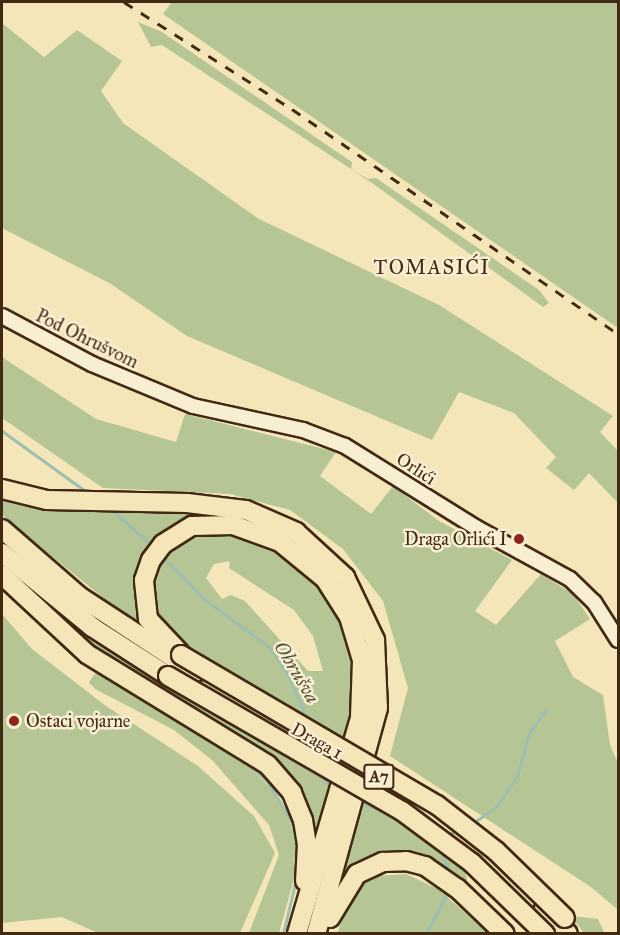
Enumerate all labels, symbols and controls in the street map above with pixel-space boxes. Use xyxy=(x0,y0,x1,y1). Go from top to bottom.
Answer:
district label: TOMASIĆI xyxy=(374,255,490,279)
street label: Pod Ohrušvom xyxy=(32,305,142,373)
street label: Orlići xyxy=(392,448,440,490)
place label: Draga Orlići I xyxy=(404,528,507,550)
marker: Draga Orlići I xyxy=(512,532,526,546)
water label: Ohrušva xyxy=(269,637,325,707)
place label: Ostaci vojarne xyxy=(26,710,130,732)
marker: Ostaci vojarne xyxy=(7,714,21,728)
street label: Draga 1 xyxy=(287,718,347,764)
road number: A7 xyxy=(362,764,395,790)

